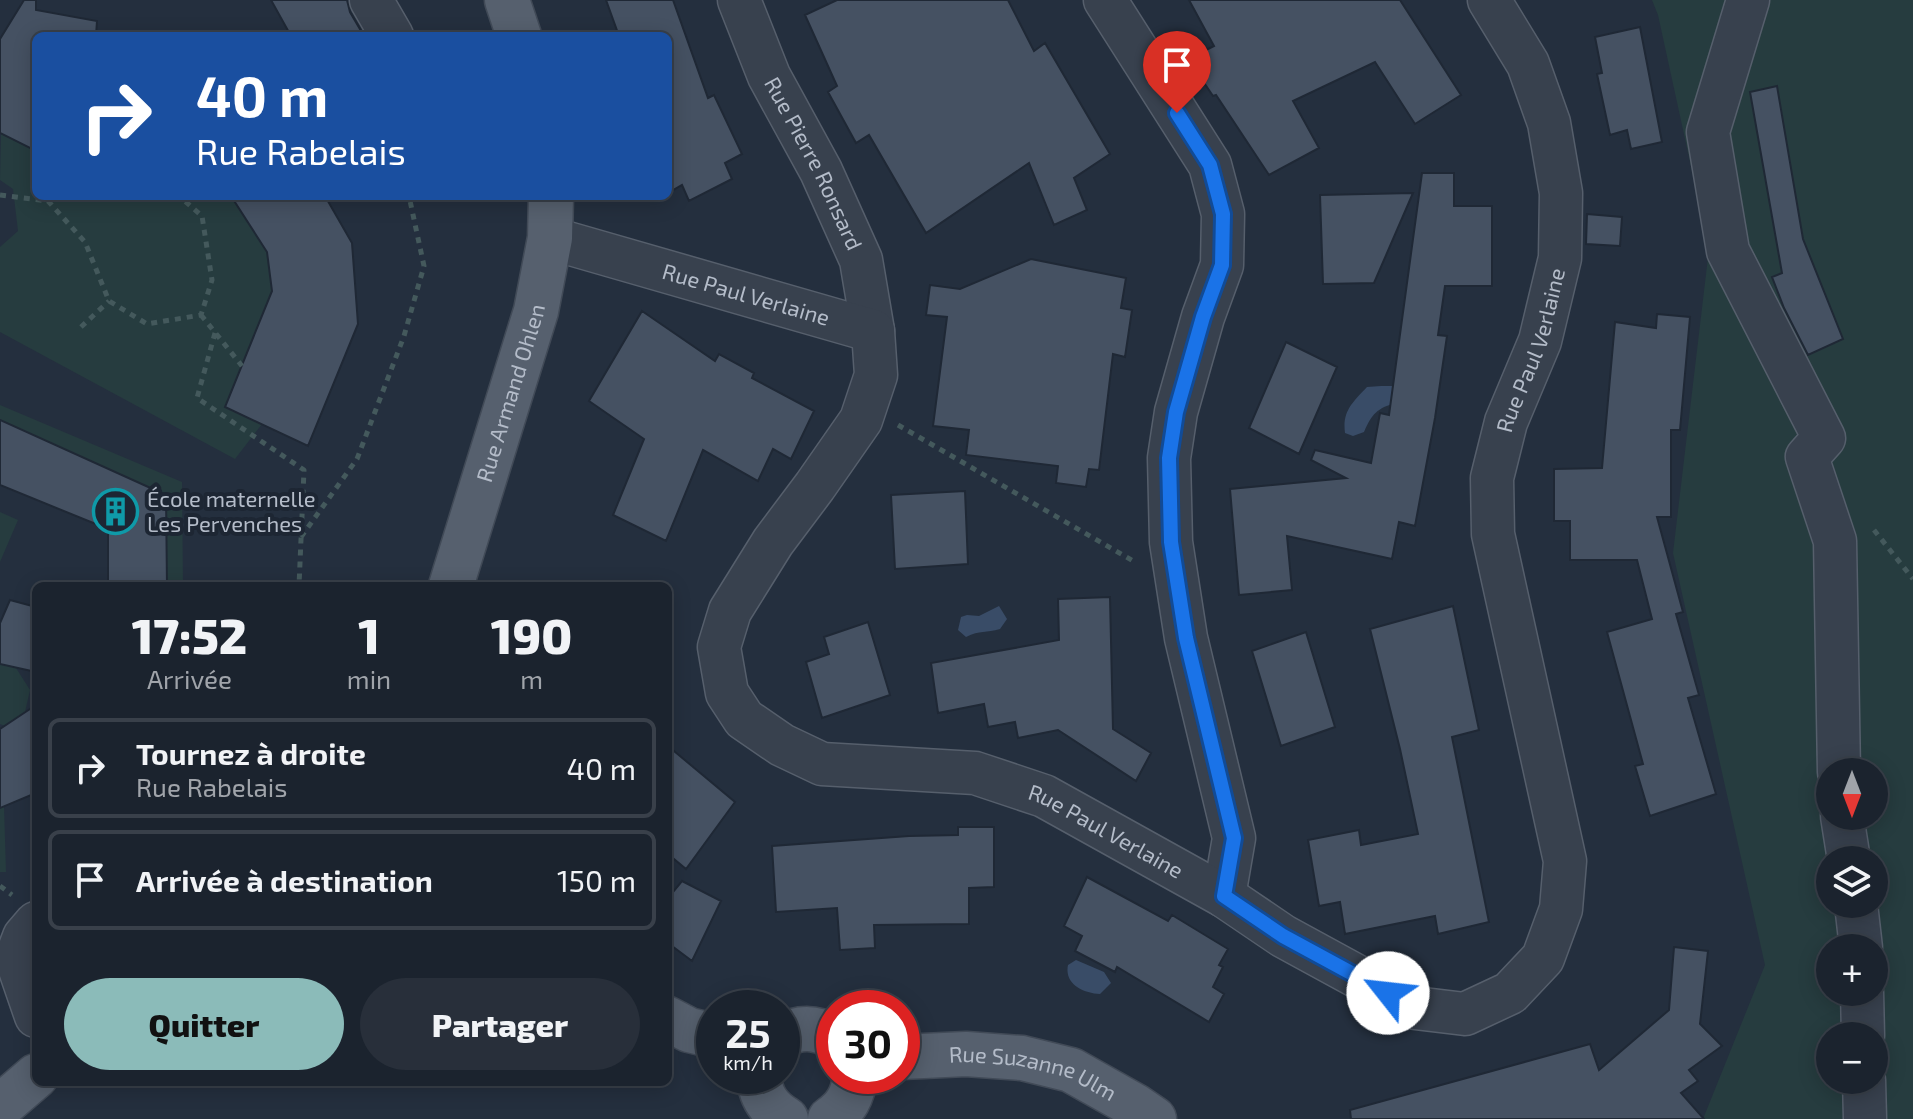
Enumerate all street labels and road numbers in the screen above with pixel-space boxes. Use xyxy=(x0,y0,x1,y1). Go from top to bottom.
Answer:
street label: Rue Pierre Ronsard xyxy=(760,72,869,254)
street label: Rue Paul Verlaine xyxy=(660,257,833,330)
street label: Rue Paul Verlaine xyxy=(1490,265,1569,435)
street label: Rue Armand Ohlen xyxy=(470,302,549,485)
street label: Rue Paul Verlaine xyxy=(1026,778,1188,883)
street label: Rue Suzanne Ulm xyxy=(948,1040,1122,1105)

